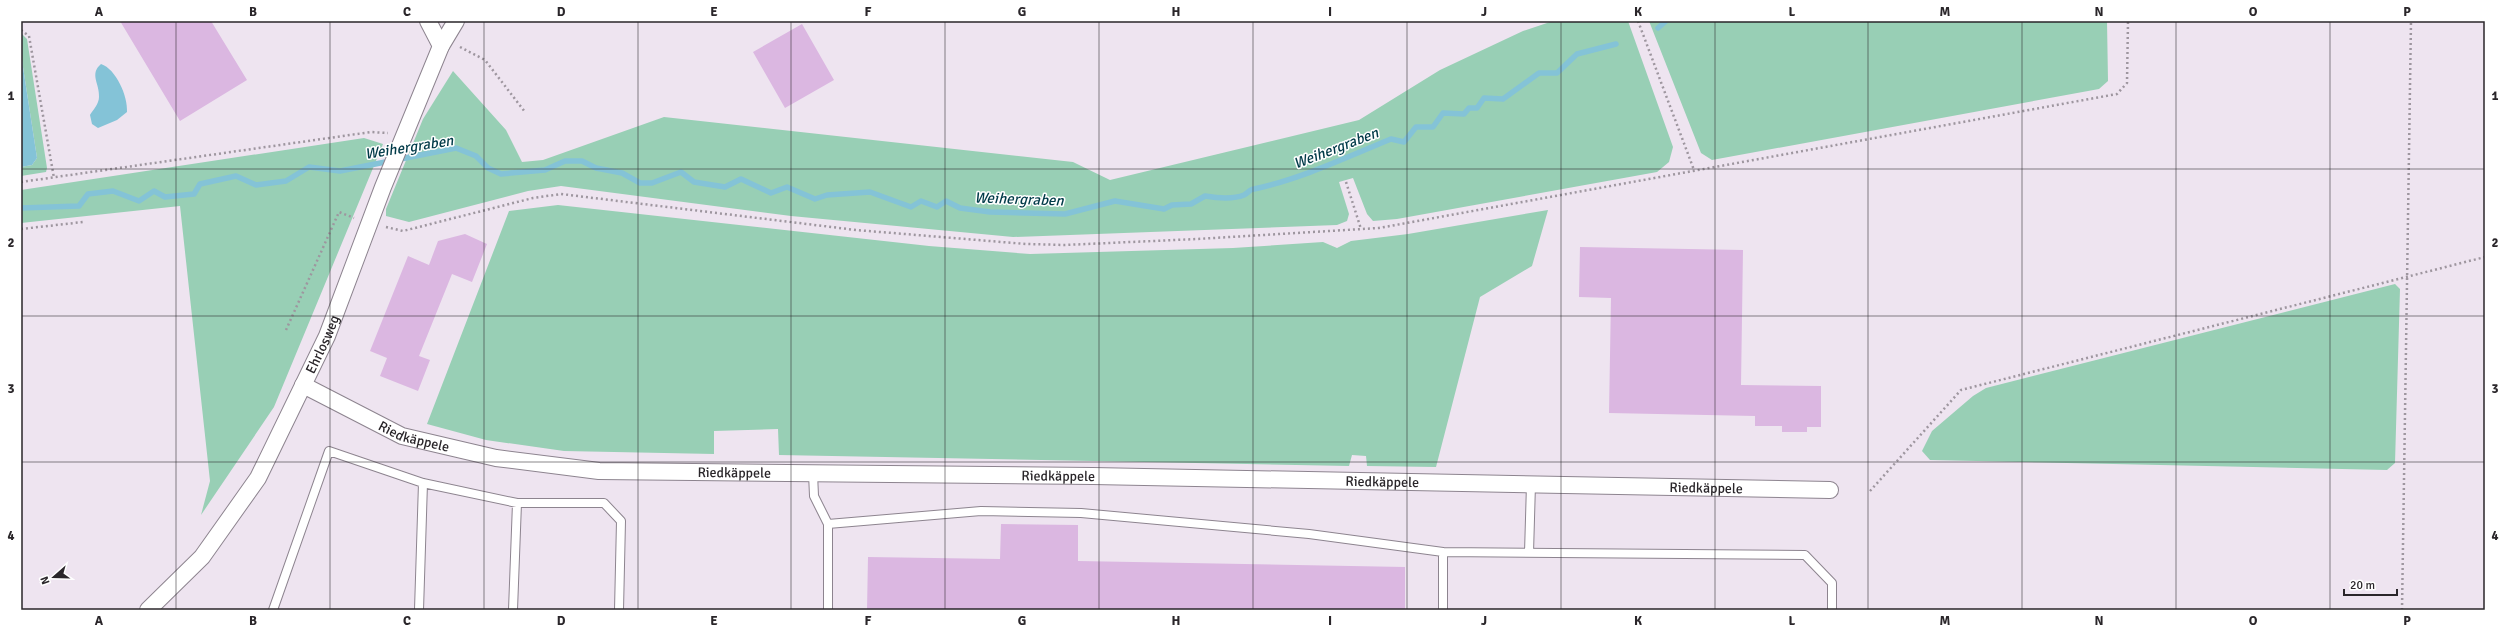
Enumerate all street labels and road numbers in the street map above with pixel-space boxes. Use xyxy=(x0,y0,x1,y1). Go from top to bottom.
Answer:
street label: Ehrlosweg xyxy=(302,313,343,376)
street label: Riedkäppele xyxy=(376,417,451,455)
street label: Riedkäppele xyxy=(697,463,771,481)
street label: Riedkäppele xyxy=(1021,467,1095,485)
street label: Riedkäppele xyxy=(1345,472,1419,491)
street label: Riedkäppele xyxy=(1669,478,1743,497)

